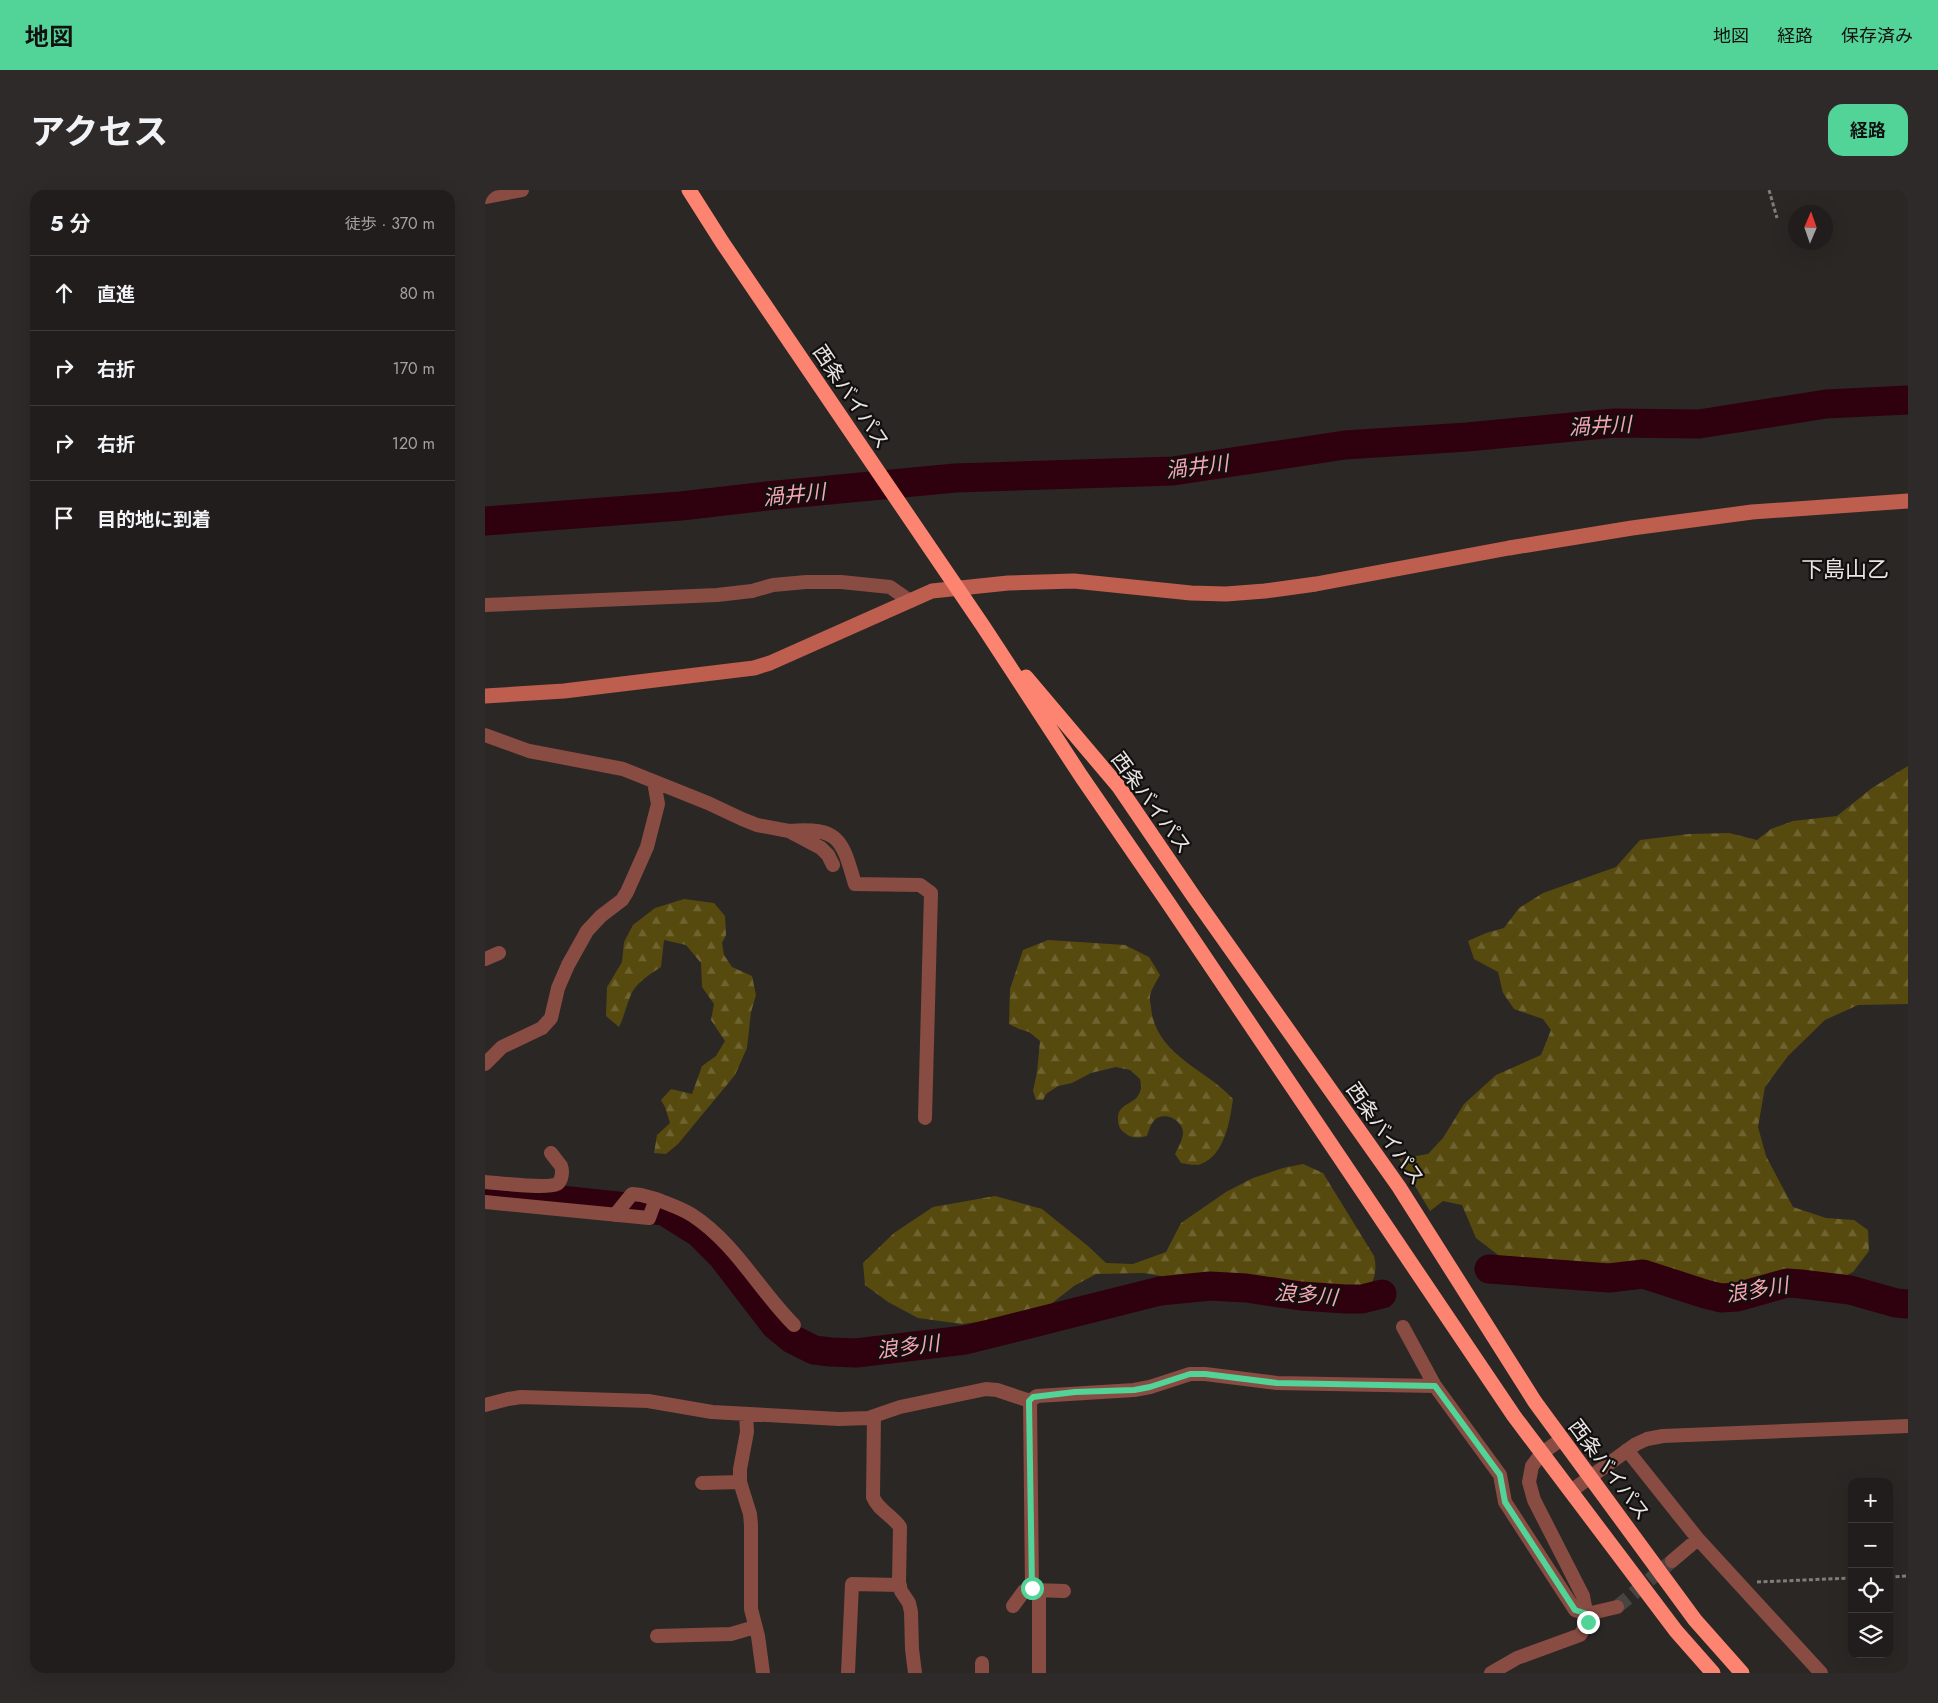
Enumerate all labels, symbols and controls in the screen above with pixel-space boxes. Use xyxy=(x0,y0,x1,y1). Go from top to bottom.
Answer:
text: 地図 xyxy=(25,19,73,54)
text: 地図 xyxy=(1713,23,1749,49)
text: 経路 xyxy=(1777,23,1813,49)
text: 保存済み xyxy=(1841,23,1913,49)
button: 経路 xyxy=(1828,104,1908,156)
text: アクセス xyxy=(30,107,168,157)
north arrow xyxy=(1788,205,1833,250)
text: 5 分 xyxy=(50,209,91,239)
text: 徒歩 · 370 m xyxy=(345,212,435,235)
icon: ahead xyxy=(50,279,78,307)
text: 直進 xyxy=(97,281,135,308)
text: 80 m xyxy=(399,282,435,305)
street label: 西条バイパス xyxy=(806,339,896,455)
icon: right xyxy=(50,354,78,382)
text: 右折 xyxy=(97,356,135,383)
text: 170 m xyxy=(393,357,435,380)
water label: 渦井川 xyxy=(1568,409,1634,443)
icon: right xyxy=(50,429,78,457)
text: 右折 xyxy=(97,431,135,458)
text: 120 m xyxy=(392,432,435,455)
water label: 渦井川 xyxy=(1164,448,1232,486)
water label: 渦井川 xyxy=(761,477,829,513)
icon: arrive xyxy=(50,504,78,532)
text: 目的地に到着 xyxy=(97,506,211,533)
district label: 下島山乙 xyxy=(1801,553,1889,585)
street label: 西条バイパス xyxy=(1104,746,1198,860)
street label: 西条バイパス xyxy=(1339,1077,1431,1191)
water label: 浪多川 xyxy=(1724,1270,1792,1310)
water label: 浪多川 xyxy=(1273,1277,1341,1313)
water label: 浪多川 xyxy=(875,1328,943,1366)
street label: 西条バイパス xyxy=(1561,1414,1657,1526)
map controls xyxy=(1848,1478,1893,1658)
button: + xyxy=(1848,1478,1893,1523)
button: − xyxy=(1848,1523,1893,1568)
button: locate xyxy=(1848,1568,1893,1613)
route start xyxy=(1021,1577,1044,1600)
route end xyxy=(1577,1611,1600,1634)
button: layers xyxy=(1848,1613,1893,1658)

